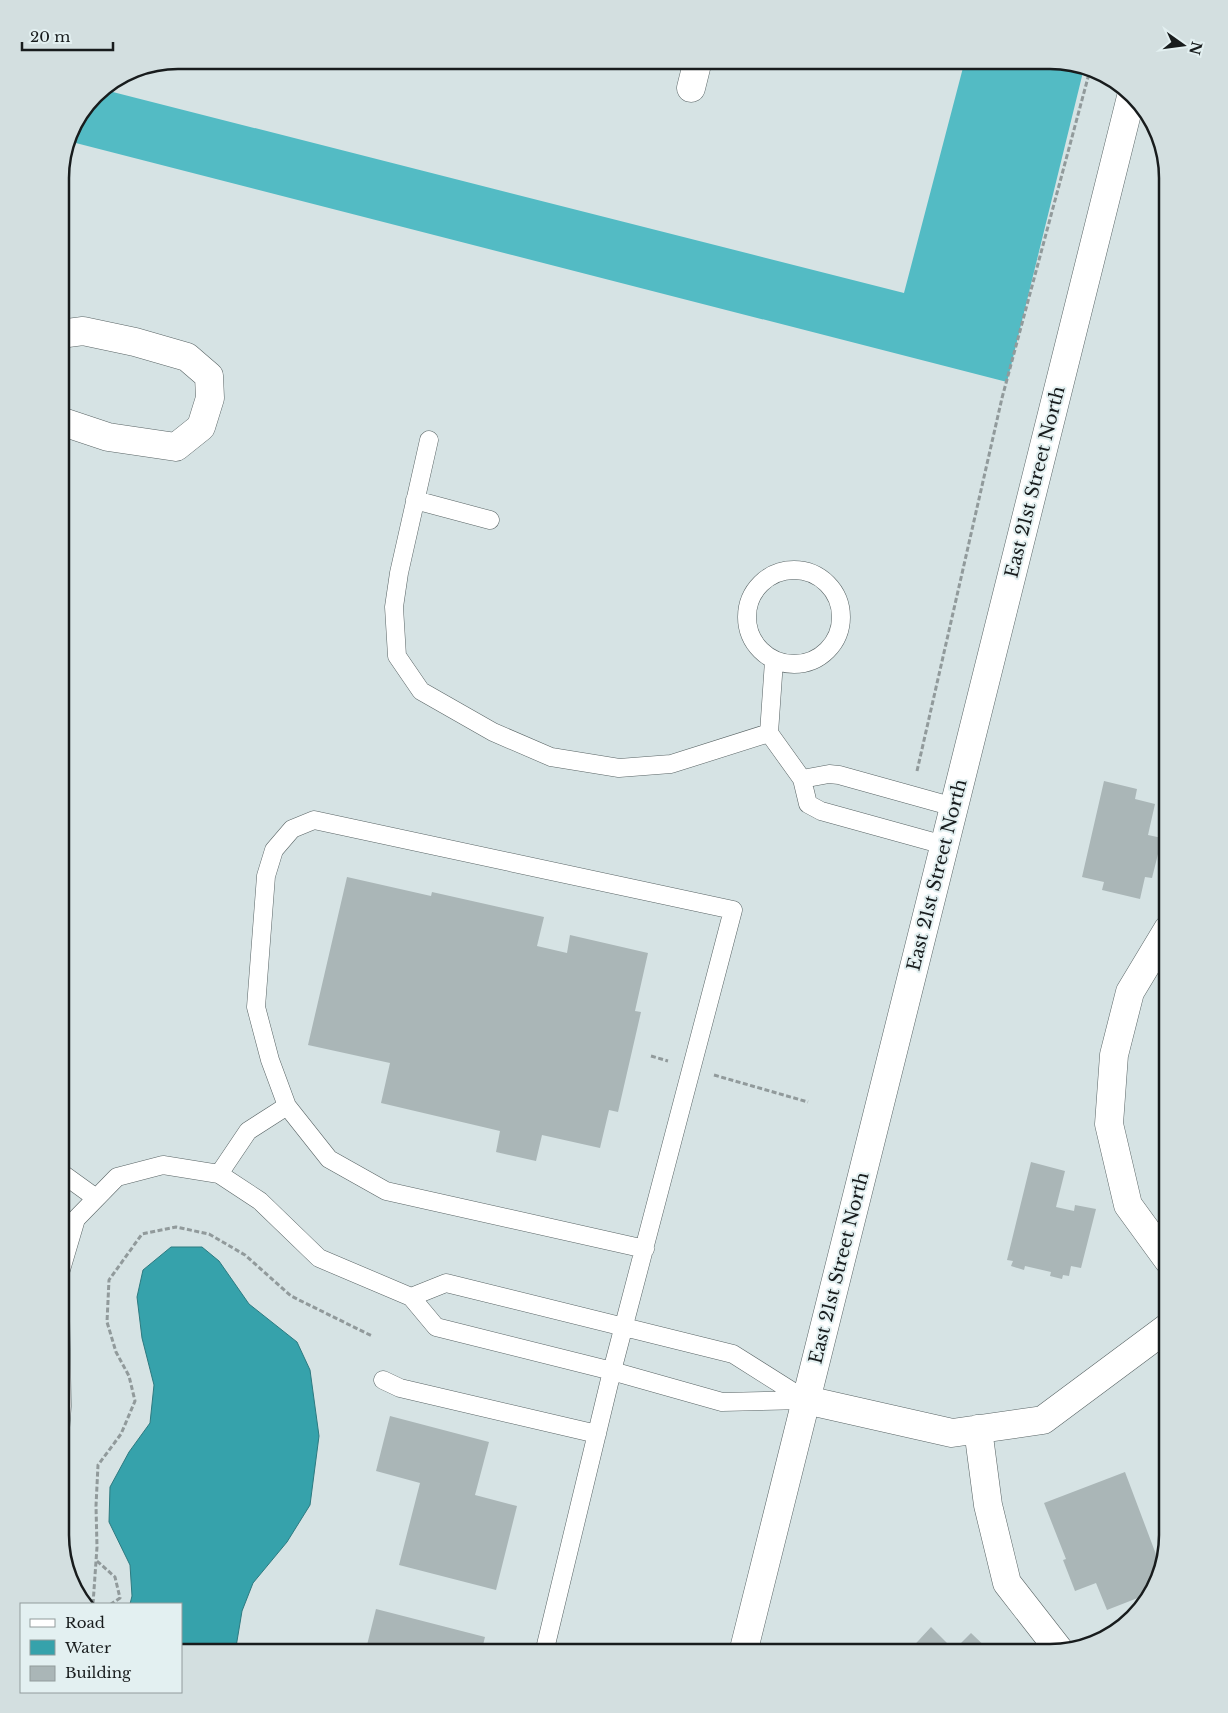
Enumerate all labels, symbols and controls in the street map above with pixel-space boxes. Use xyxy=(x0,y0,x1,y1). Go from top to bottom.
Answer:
scale bar xyxy=(22,20,114,52)
north arrow xyxy=(1158,20,1208,70)
text: 20 m xyxy=(30,27,70,46)
text: N xyxy=(1185,40,1206,57)
street label: East 21st Street North xyxy=(1000,384,1070,580)
street label: East 21st Street North xyxy=(902,777,972,973)
street label: East 21st Street North xyxy=(804,1170,874,1366)
legend xyxy=(20,1603,182,1693)
text: Road xyxy=(65,1613,105,1632)
text: Water xyxy=(64,1638,112,1657)
text: Building xyxy=(65,1663,132,1682)

